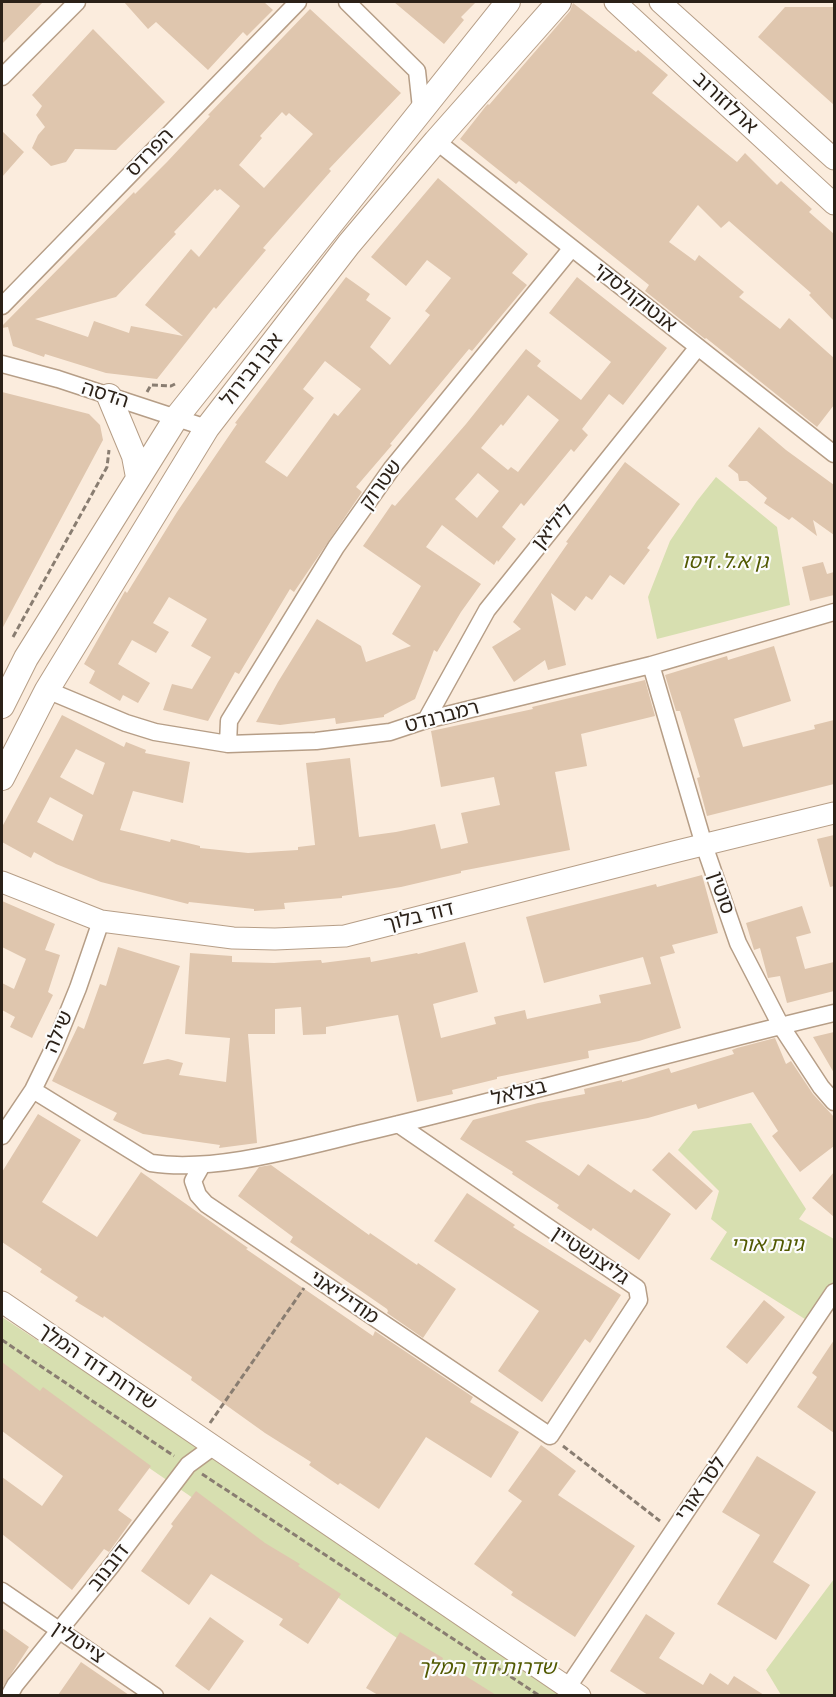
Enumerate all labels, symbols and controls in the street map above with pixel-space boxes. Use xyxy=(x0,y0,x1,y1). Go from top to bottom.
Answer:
street label: ארלוזורוב xyxy=(688,67,762,139)
street label: הפרדס xyxy=(121,124,179,182)
street label: אנטוקולסקי xyxy=(589,258,681,338)
street label: אבן גבירול xyxy=(216,328,288,412)
street label: הדסה xyxy=(78,376,132,414)
street label: שטרוק xyxy=(355,455,407,515)
street label: ליליאן xyxy=(527,499,579,555)
park label: גן א.ל. זיסו xyxy=(682,550,768,574)
street label: רמברנדט xyxy=(402,696,482,738)
street label: סוטין xyxy=(703,868,739,918)
street label: דוד בלוך xyxy=(382,897,456,937)
street label: שילה xyxy=(39,1007,79,1057)
street label: בצלאל xyxy=(489,1075,549,1111)
street label: גליצנשטיין xyxy=(547,1222,633,1290)
park label: גינת אורי xyxy=(730,1233,804,1257)
street label: מודיליאני xyxy=(305,1266,383,1330)
street label: שדרות דוד המלך xyxy=(33,1318,161,1416)
street label: לסר אורי xyxy=(671,1452,731,1526)
street label: דובנוב xyxy=(83,1540,135,1596)
street label: צייטלין xyxy=(47,1617,109,1669)
park label: שדרות דוד המלך xyxy=(418,1656,556,1680)

